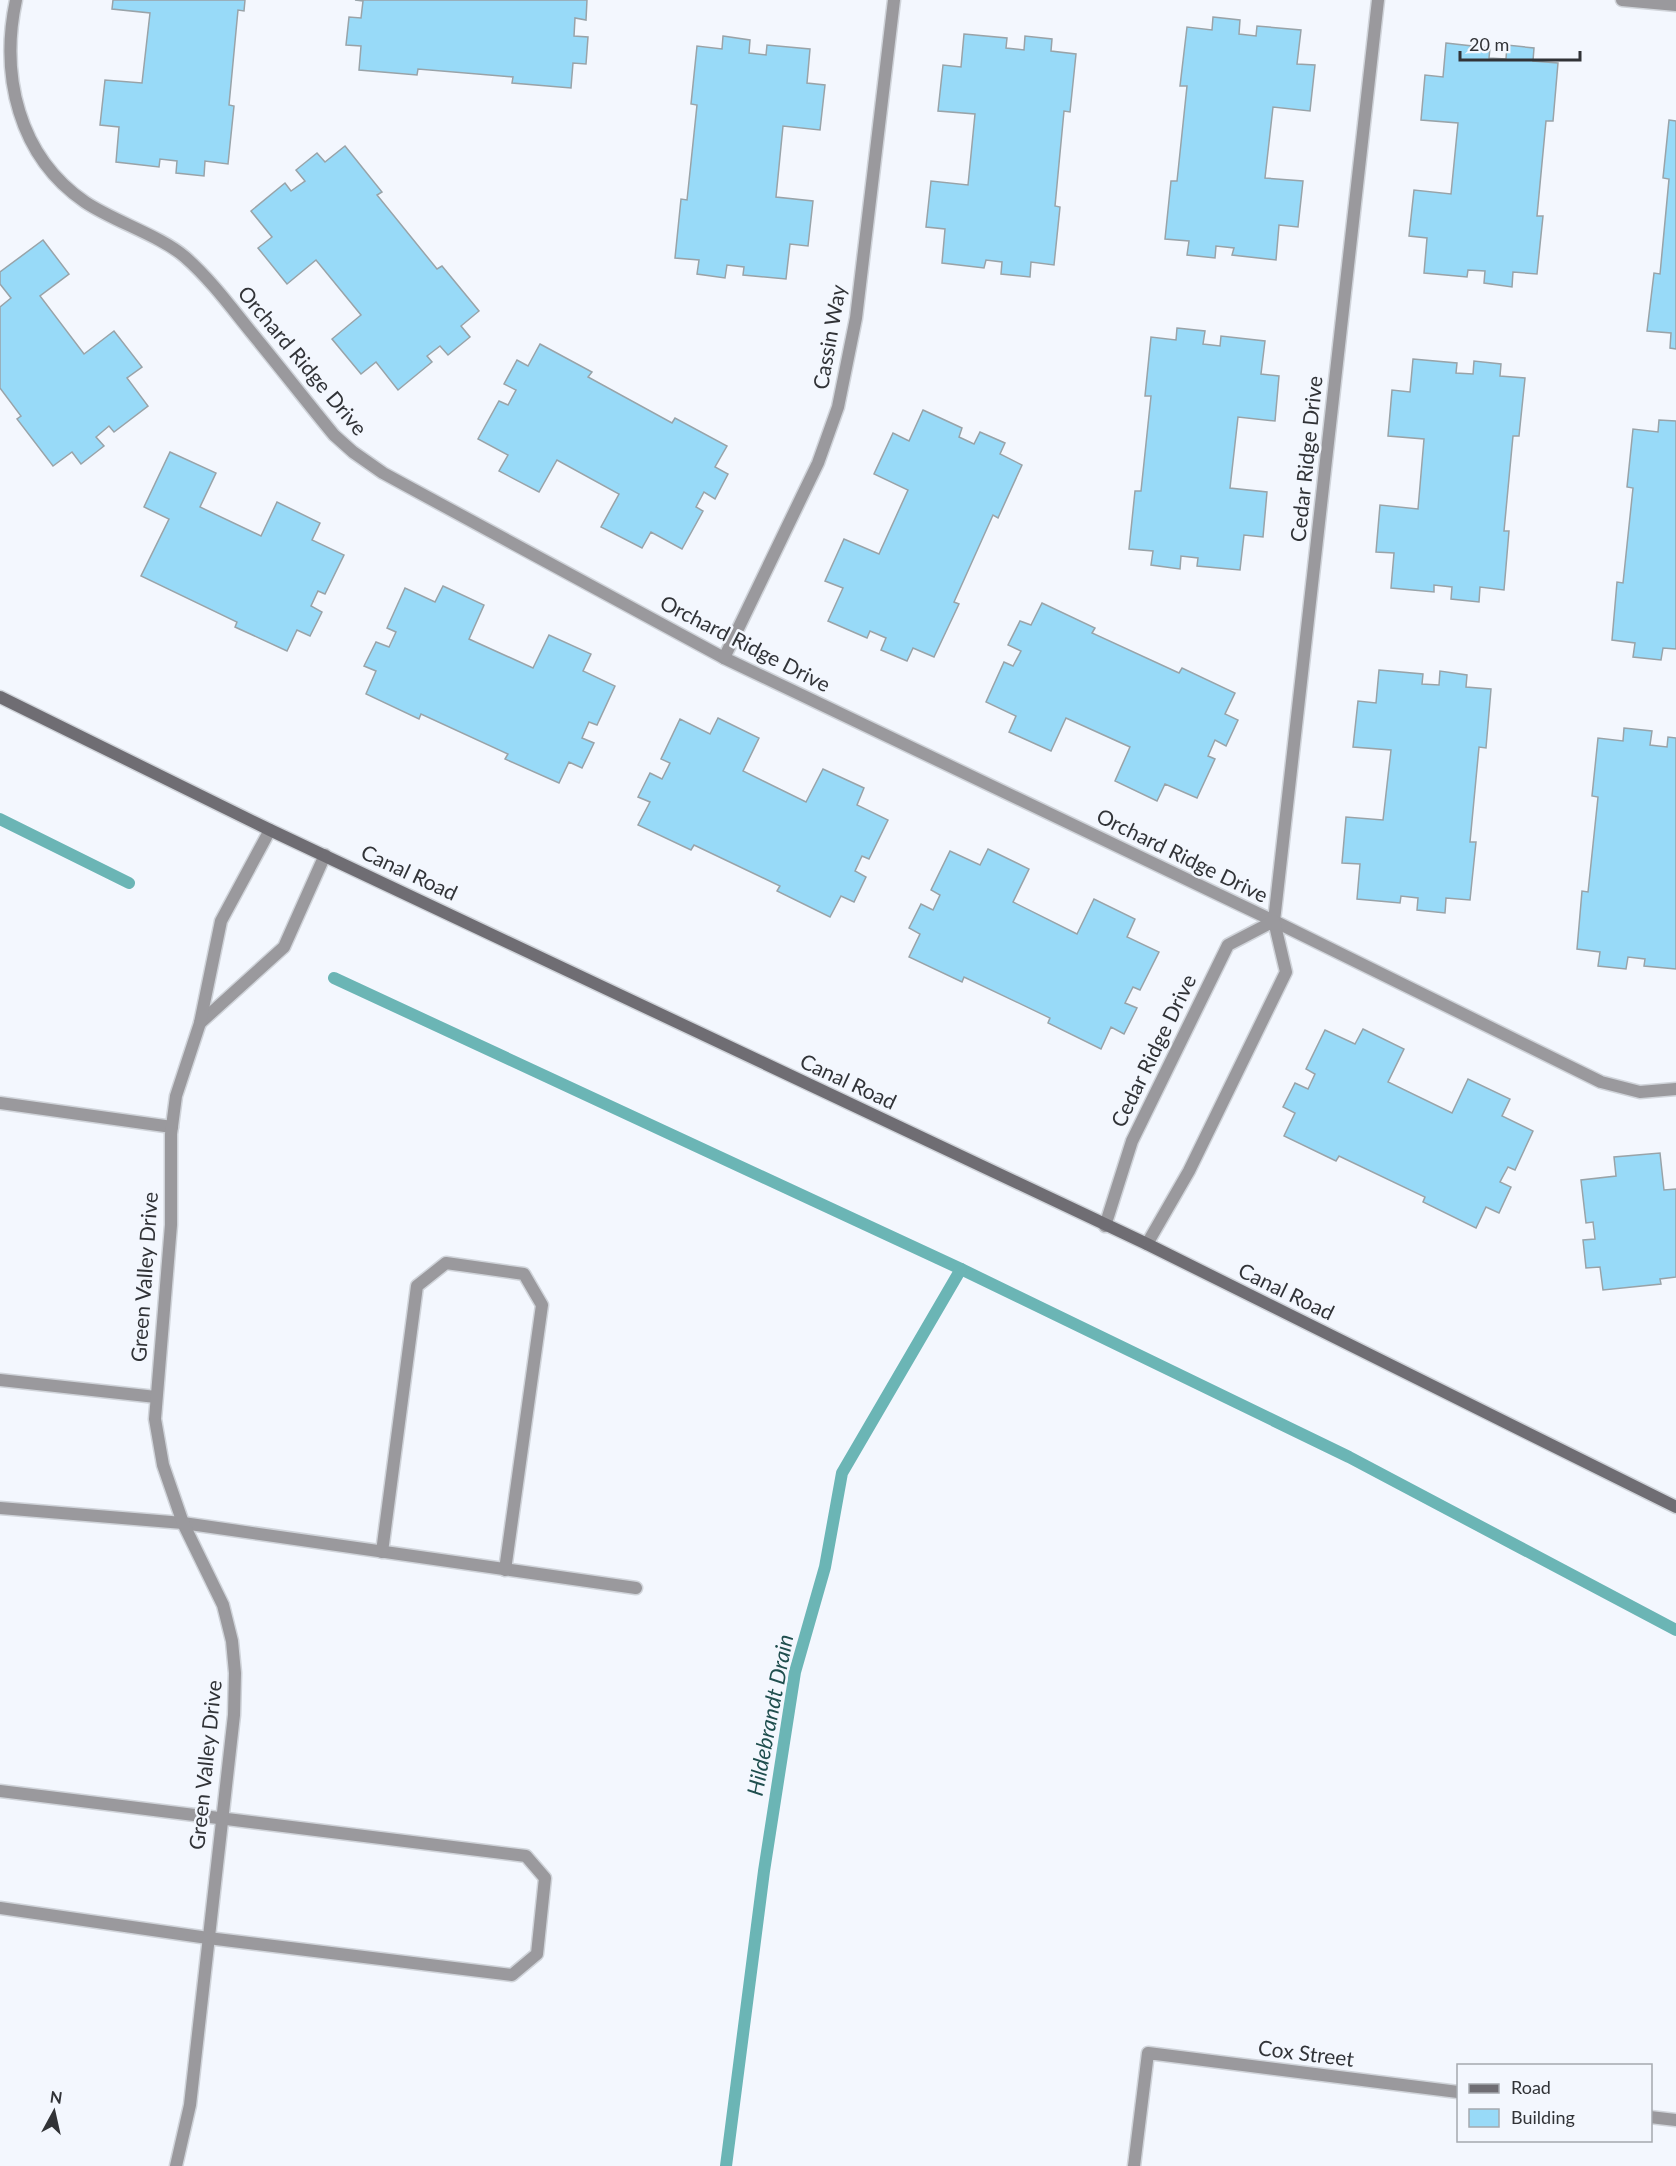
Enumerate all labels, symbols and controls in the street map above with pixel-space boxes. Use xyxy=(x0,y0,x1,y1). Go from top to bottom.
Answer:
scale bar xyxy=(1460,24,1580,62)
text: 20 m xyxy=(1469,33,1509,55)
street label: Orchard Ridge Drive xyxy=(233,280,373,440)
street label: Cassin Way xyxy=(807,282,850,391)
street label: Cedar Ridge Drive xyxy=(1284,375,1327,543)
street label: Orchard Ridge Drive xyxy=(656,589,835,696)
street label: Orchard Ridge Drive xyxy=(1093,802,1272,907)
street label: Canal Road xyxy=(357,838,462,905)
street label: Cedar Ridge Drive xyxy=(1105,970,1200,1131)
street label: Canal Road xyxy=(796,1047,901,1114)
street label: Green Valley Drive xyxy=(125,1191,162,1363)
street label: Canal Road xyxy=(1235,1257,1339,1325)
water label: Hildebrandt Drain xyxy=(741,1632,798,1798)
street label: Green Valley Drive xyxy=(183,1679,226,1851)
street label: Cox Street xyxy=(1257,2034,1356,2071)
legend xyxy=(1457,2064,1652,2142)
text: Road xyxy=(1511,2076,1551,2098)
north arrow xyxy=(24,2082,84,2142)
text: N xyxy=(49,2086,64,2107)
text: Building xyxy=(1511,2106,1575,2128)

